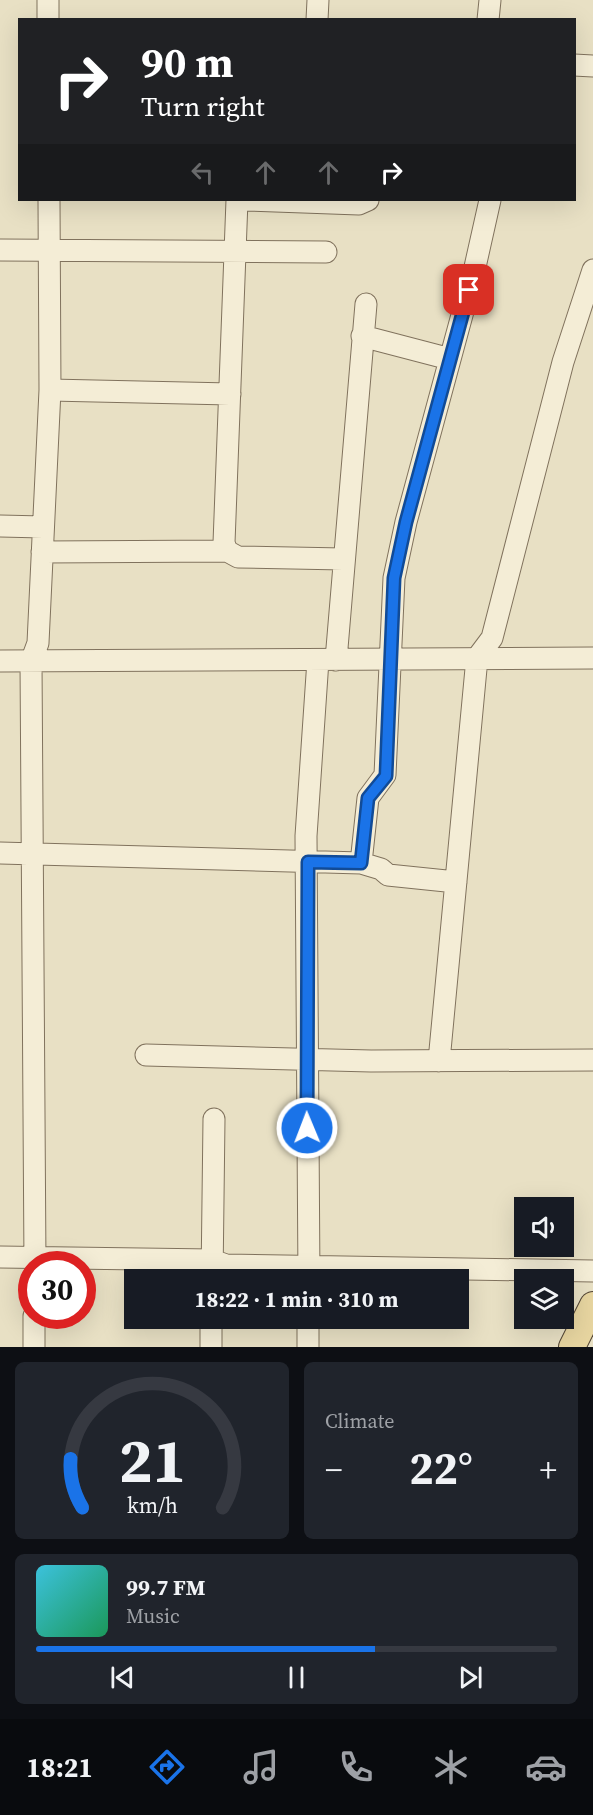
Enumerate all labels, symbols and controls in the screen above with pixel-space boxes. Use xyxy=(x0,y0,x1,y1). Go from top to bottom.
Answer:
text: 90 m xyxy=(141,33,234,91)
icon: right xyxy=(42,42,120,120)
text: Turn right xyxy=(141,88,265,125)
icon: left xyxy=(186,156,219,189)
icon: ahead xyxy=(249,156,282,189)
icon: ahead xyxy=(312,156,345,189)
icon: right xyxy=(375,156,408,189)
pin xyxy=(443,264,494,315)
icon: arrive xyxy=(452,273,485,306)
position arrow xyxy=(275,1096,339,1160)
map controls xyxy=(514,1197,574,1329)
button: sound xyxy=(514,1197,574,1257)
speed limit sign: 30 xyxy=(18,1251,96,1329)
button: layers xyxy=(514,1269,574,1329)
text: 18:22 · 1 min · 310 m xyxy=(195,1284,398,1314)
text: Climate xyxy=(325,1407,394,1435)
text: 21 xyxy=(118,1417,186,1503)
text: 22° xyxy=(409,1437,473,1499)
text: − xyxy=(325,1447,343,1492)
text: + xyxy=(539,1447,557,1492)
text: km/h xyxy=(126,1491,178,1520)
text: 99.7 FM xyxy=(126,1572,205,1602)
text: Music xyxy=(126,1602,180,1630)
icon: previous xyxy=(106,1661,139,1694)
icon: pause xyxy=(280,1661,313,1694)
icon: next xyxy=(454,1661,487,1694)
icon: directions xyxy=(146,1746,188,1788)
icon: music xyxy=(240,1746,282,1788)
icon: phone xyxy=(335,1746,377,1788)
icon: climate xyxy=(430,1746,472,1788)
icon: car xyxy=(525,1746,567,1788)
text: 18:21 xyxy=(26,1749,93,1786)

